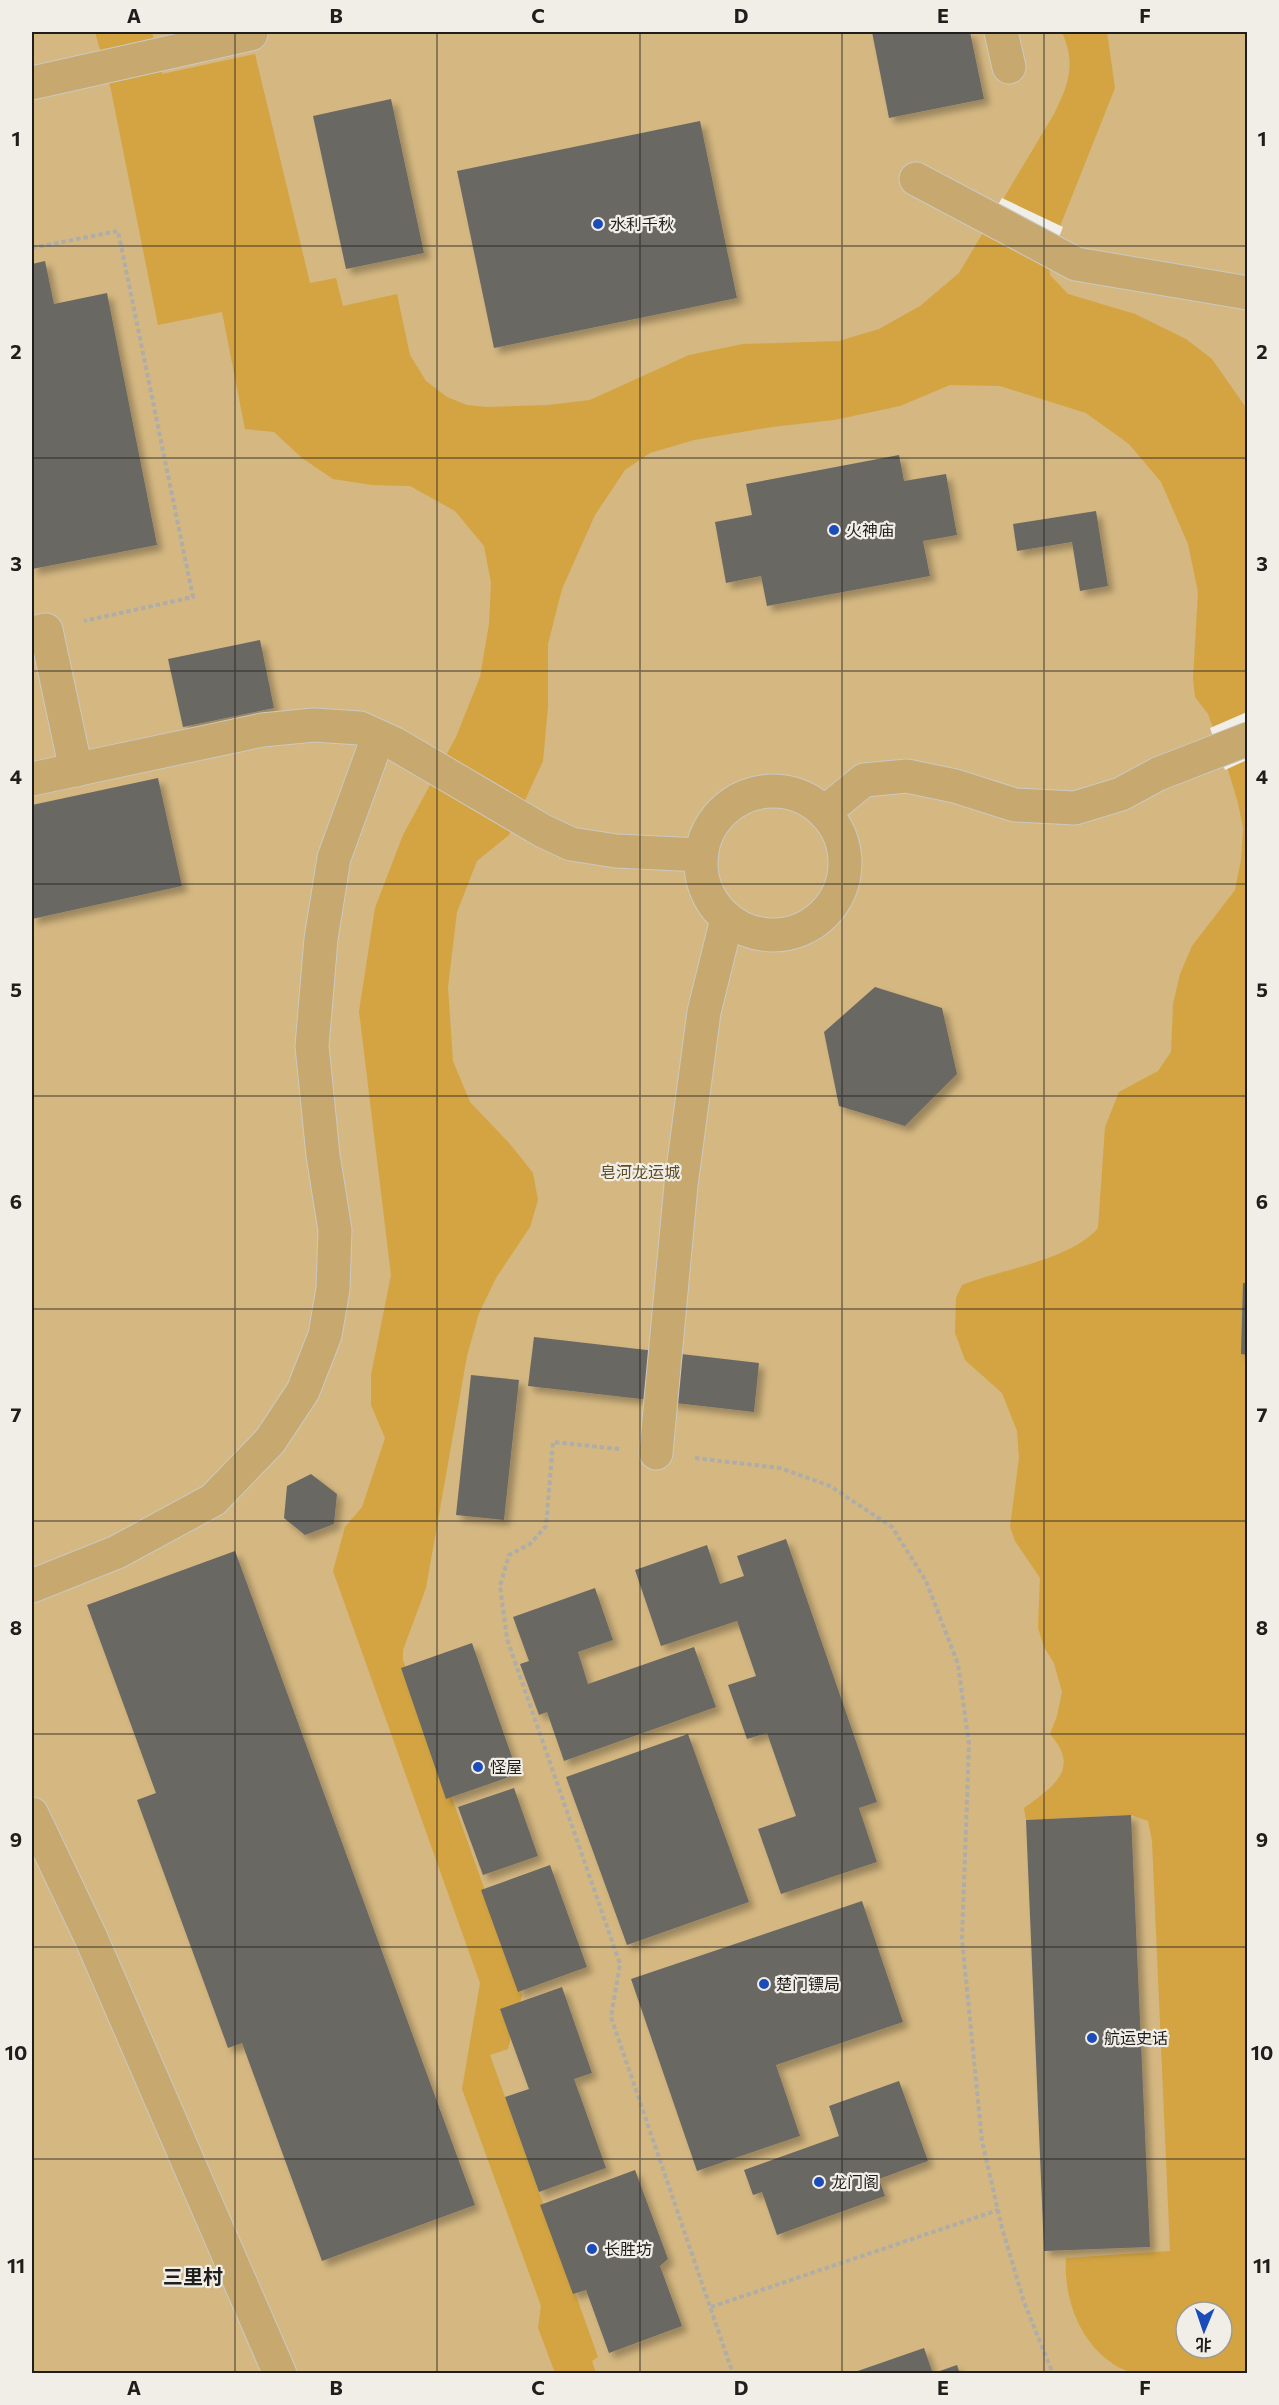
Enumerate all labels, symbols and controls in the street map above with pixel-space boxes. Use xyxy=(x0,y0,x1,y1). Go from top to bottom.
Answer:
text: A xyxy=(127,3,141,27)
text: B xyxy=(329,3,343,27)
text: C xyxy=(531,3,545,27)
text: D xyxy=(734,3,748,27)
text: E xyxy=(937,3,949,27)
text: F xyxy=(1139,3,1151,27)
text: 1 xyxy=(11,126,21,150)
text: 1 xyxy=(1257,126,1267,150)
place label: 水利千秋 xyxy=(610,214,674,233)
marker: 水利千秋 xyxy=(591,217,605,231)
text: 2 xyxy=(10,339,22,363)
text: 2 xyxy=(1256,339,1268,363)
place label: 火神庙 xyxy=(846,520,894,539)
marker: 火神庙 xyxy=(827,523,841,537)
text: 3 xyxy=(10,551,22,575)
text: 3 xyxy=(1256,551,1268,575)
text: 4 xyxy=(10,764,22,788)
text: 4 xyxy=(1256,764,1268,788)
text: 5 xyxy=(10,977,22,1001)
text: 5 xyxy=(1256,977,1268,1001)
park label: 皂河龙运城 xyxy=(600,1162,680,1181)
text: 6 xyxy=(10,1189,22,1213)
text: 6 xyxy=(1256,1189,1268,1213)
text: 7 xyxy=(11,1402,22,1426)
text: 7 xyxy=(1257,1402,1268,1426)
text: 8 xyxy=(10,1615,22,1639)
text: 8 xyxy=(1256,1615,1268,1639)
place label: 怪屋 xyxy=(490,1757,522,1776)
marker: 怪屋 xyxy=(471,1760,485,1774)
text: 9 xyxy=(10,1827,22,1851)
text: 9 xyxy=(1256,1827,1268,1851)
place label: 楚门镖局 xyxy=(776,1974,840,1993)
marker: 楚门镖局 xyxy=(757,1977,771,1991)
place label: 航运史话 xyxy=(1104,2028,1168,2047)
marker: 航运史话 xyxy=(1085,2031,1099,2045)
text: 10 xyxy=(5,2040,27,2064)
text: 10 xyxy=(1251,2040,1273,2064)
place label: 龙门阁 xyxy=(831,2172,879,2191)
marker: 龙门阁 xyxy=(812,2175,826,2189)
place label: 长胜坊 xyxy=(604,2239,652,2258)
marker: 长胜坊 xyxy=(585,2242,599,2256)
text: 11 xyxy=(7,2253,25,2277)
text: 11 xyxy=(1253,2253,1271,2277)
district label: 三里村 xyxy=(163,2264,223,2288)
north arrow xyxy=(1174,2300,1234,2360)
text: 北 xyxy=(1195,2336,1212,2355)
text: A xyxy=(127,2375,141,2399)
text: B xyxy=(329,2375,343,2399)
text: C xyxy=(531,2375,545,2399)
text: D xyxy=(734,2375,748,2399)
text: E xyxy=(937,2375,949,2399)
text: F xyxy=(1139,2375,1151,2399)

